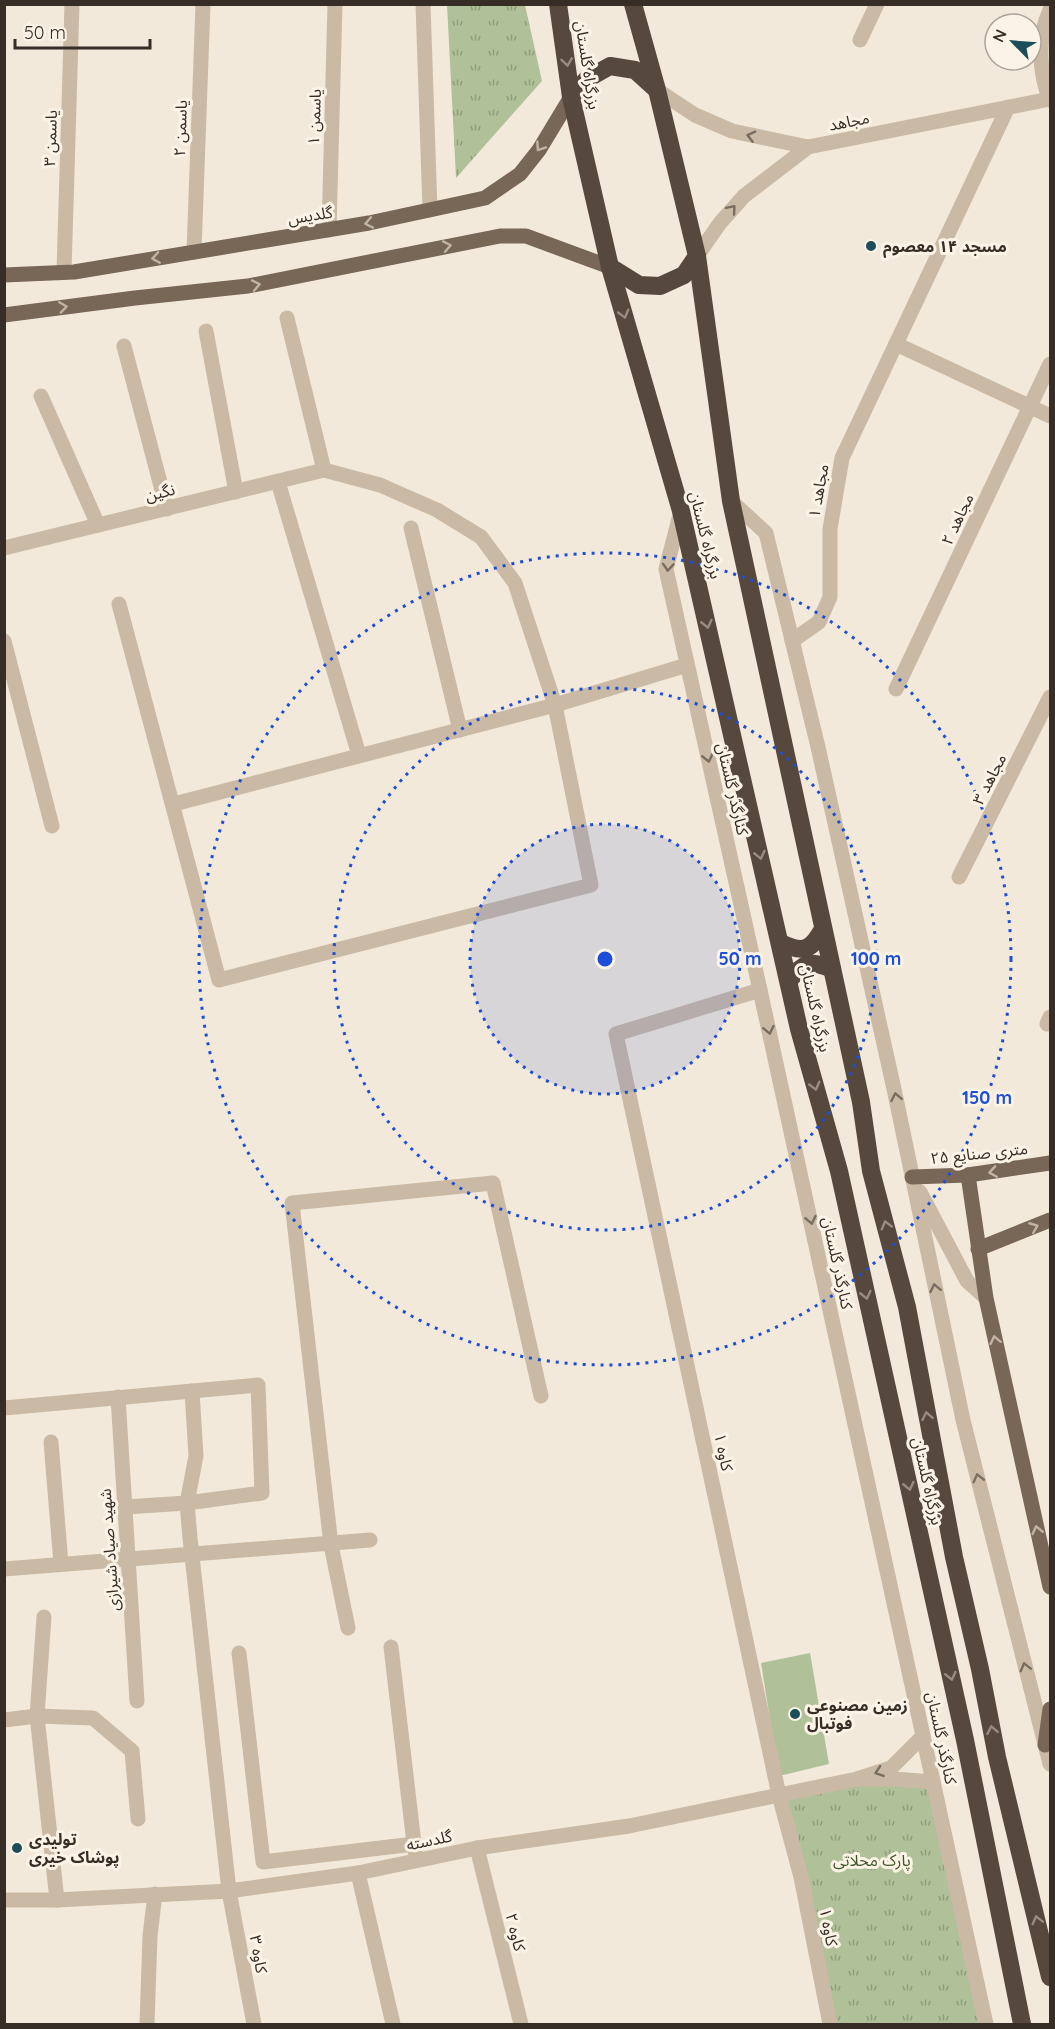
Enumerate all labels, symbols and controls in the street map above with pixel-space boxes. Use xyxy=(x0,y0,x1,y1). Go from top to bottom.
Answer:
scale bar xyxy=(15,12,150,50)
north arrow xyxy=(983,12,1043,72)
street label: بزرگراه گلستان xyxy=(571,19,605,111)
text: 50 m xyxy=(24,21,66,44)
text: N xyxy=(988,26,1011,45)
one-way arrow xyxy=(560,58,572,67)
street label: یاسمن ۱ xyxy=(303,88,325,146)
street label: یاسمن ۲ xyxy=(169,99,191,157)
street label: مجاهد xyxy=(827,107,871,135)
street label: یاسمن ۳ xyxy=(39,109,61,167)
one-way arrow xyxy=(746,131,757,143)
one-way arrow xyxy=(537,140,548,151)
street label: گلدیس xyxy=(286,202,334,228)
one-way arrow xyxy=(725,205,736,216)
one-way arrow xyxy=(365,216,375,229)
place label: مسجد ۱۴ معصوم xyxy=(883,236,1007,258)
marker: مسجد ۱۴ معصوم xyxy=(864,239,878,253)
one-way arrow xyxy=(442,240,452,253)
one-way arrow xyxy=(152,251,162,264)
one-way arrow xyxy=(251,279,261,292)
one-way arrow xyxy=(58,302,67,314)
one-way arrow xyxy=(617,308,629,319)
street label: ۱ مجاهد xyxy=(803,462,833,520)
street label: نگین xyxy=(143,479,177,505)
street label: بزرگراه گلستان xyxy=(685,489,727,581)
street label: مجاهد ۲ xyxy=(936,490,978,548)
one-way arrow xyxy=(662,563,675,572)
one-way arrow xyxy=(700,618,713,628)
street label: کنارگذر گلستان xyxy=(713,741,753,837)
street label: مجاهد ۳ xyxy=(968,750,1010,808)
one-way arrow xyxy=(701,752,714,762)
one-way arrow xyxy=(753,849,766,859)
text: 50 m xyxy=(718,947,762,970)
text: 100 m xyxy=(851,947,901,970)
centre of rings xyxy=(595,949,615,969)
street label: بزرگراه گلستان xyxy=(796,962,836,1054)
one-way arrow xyxy=(762,1025,775,1035)
one-way arrow xyxy=(808,1080,820,1090)
text: 150 m xyxy=(962,1086,1012,1109)
one-way arrow xyxy=(890,1092,903,1102)
street label: ۲۵ متری صنایع xyxy=(929,1138,1029,1171)
one-way arrow xyxy=(988,1165,997,1177)
one-way arrow xyxy=(803,1215,816,1225)
street label: کنارگذر گلستان xyxy=(818,1215,858,1311)
one-way arrow xyxy=(881,1220,893,1231)
one-way arrow xyxy=(1028,1222,1039,1234)
one-way arrow xyxy=(929,1283,942,1293)
one-way arrow xyxy=(859,1290,872,1300)
one-way arrow xyxy=(990,1335,1003,1345)
one-way arrow xyxy=(921,1411,934,1421)
street label: کاوه ۱ xyxy=(710,1431,738,1473)
street label: بزرگراه گلستان xyxy=(908,1435,948,1527)
one-way arrow xyxy=(972,1473,985,1483)
one-way arrow xyxy=(901,1480,914,1490)
street label: شهید صیاد شیرازی xyxy=(95,1488,123,1612)
one-way arrow xyxy=(1031,1526,1044,1536)
one-way arrow xyxy=(1020,1662,1033,1672)
one-way arrow xyxy=(944,1671,957,1681)
street label: کنارگذر گلستان xyxy=(922,1690,962,1786)
place label: زمین مصنوعی فوتبال xyxy=(807,1695,908,1733)
marker: زمین مصنوعی فوتبال xyxy=(788,1707,802,1721)
one-way arrow xyxy=(986,1725,999,1735)
one-way arrow xyxy=(874,1765,885,1777)
street label: گلدسته xyxy=(404,1825,454,1855)
place label: تولیدی پوشاک خیری xyxy=(29,1829,119,1868)
marker: تولیدی پوشاک خیری xyxy=(10,1841,24,1855)
park label: پارک محلاتی xyxy=(833,1850,911,1871)
street label: کاوه ۱ xyxy=(816,1906,843,1948)
street label: کاوه ۲ xyxy=(502,1911,530,1953)
one-way arrow xyxy=(1031,1915,1044,1925)
street label: کاوه ۳ xyxy=(246,1933,272,1975)

